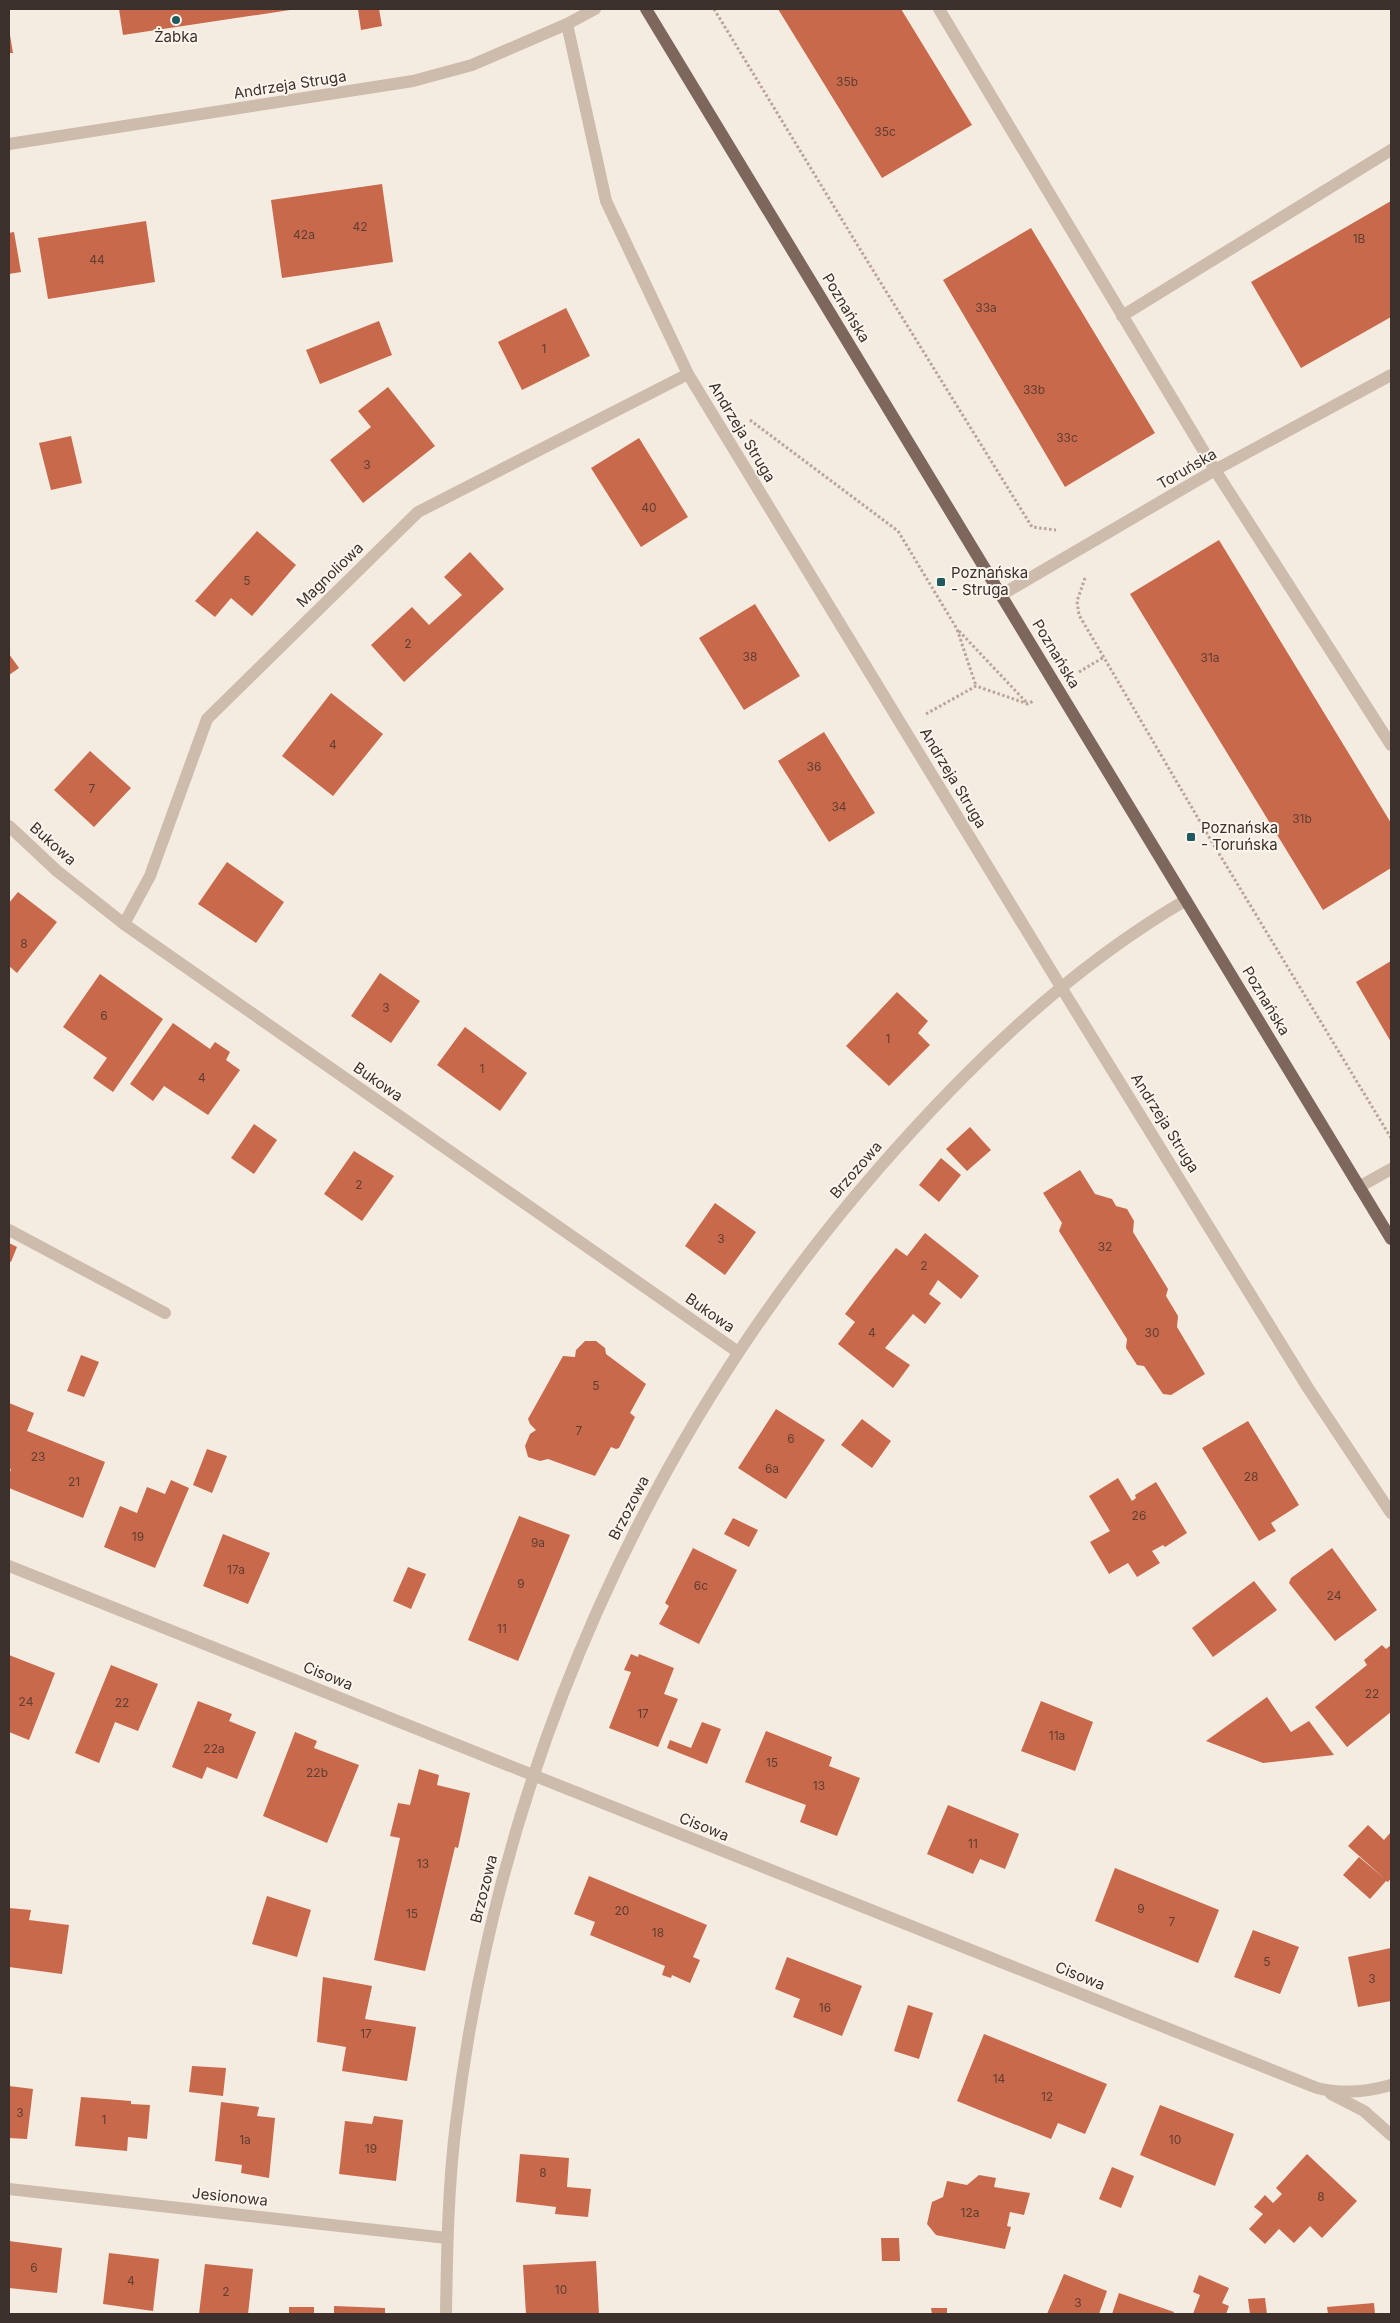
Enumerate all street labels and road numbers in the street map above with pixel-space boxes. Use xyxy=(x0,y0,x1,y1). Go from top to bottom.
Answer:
street label: Andrzeja Struga xyxy=(232,66,348,103)
street label: Poznańska xyxy=(818,270,874,346)
street label: Andrzeja Struga xyxy=(705,378,780,485)
street label: Toruńska xyxy=(1154,444,1220,493)
street label: Magnoliowa xyxy=(292,538,367,611)
street label: Poznańska xyxy=(1028,616,1084,692)
street label: Andrzeja Struga xyxy=(916,724,991,831)
street label: Bukowa xyxy=(26,818,81,869)
street label: Poznańska xyxy=(1238,963,1294,1039)
street label: Bukowa xyxy=(350,1058,407,1105)
street label: Andrzeja Struga xyxy=(1127,1069,1204,1176)
street label: Brzozowa xyxy=(826,1137,886,1202)
street label: Bukowa xyxy=(682,1289,739,1336)
street label: Brzozowa xyxy=(604,1472,653,1543)
street label: Cisowa xyxy=(301,1657,356,1694)
street label: Cisowa xyxy=(677,1808,732,1845)
street label: Brzozowa xyxy=(466,1853,501,1925)
street label: Cisowa xyxy=(1053,1957,1108,1994)
street label: Jesionowa xyxy=(191,2183,269,2210)

